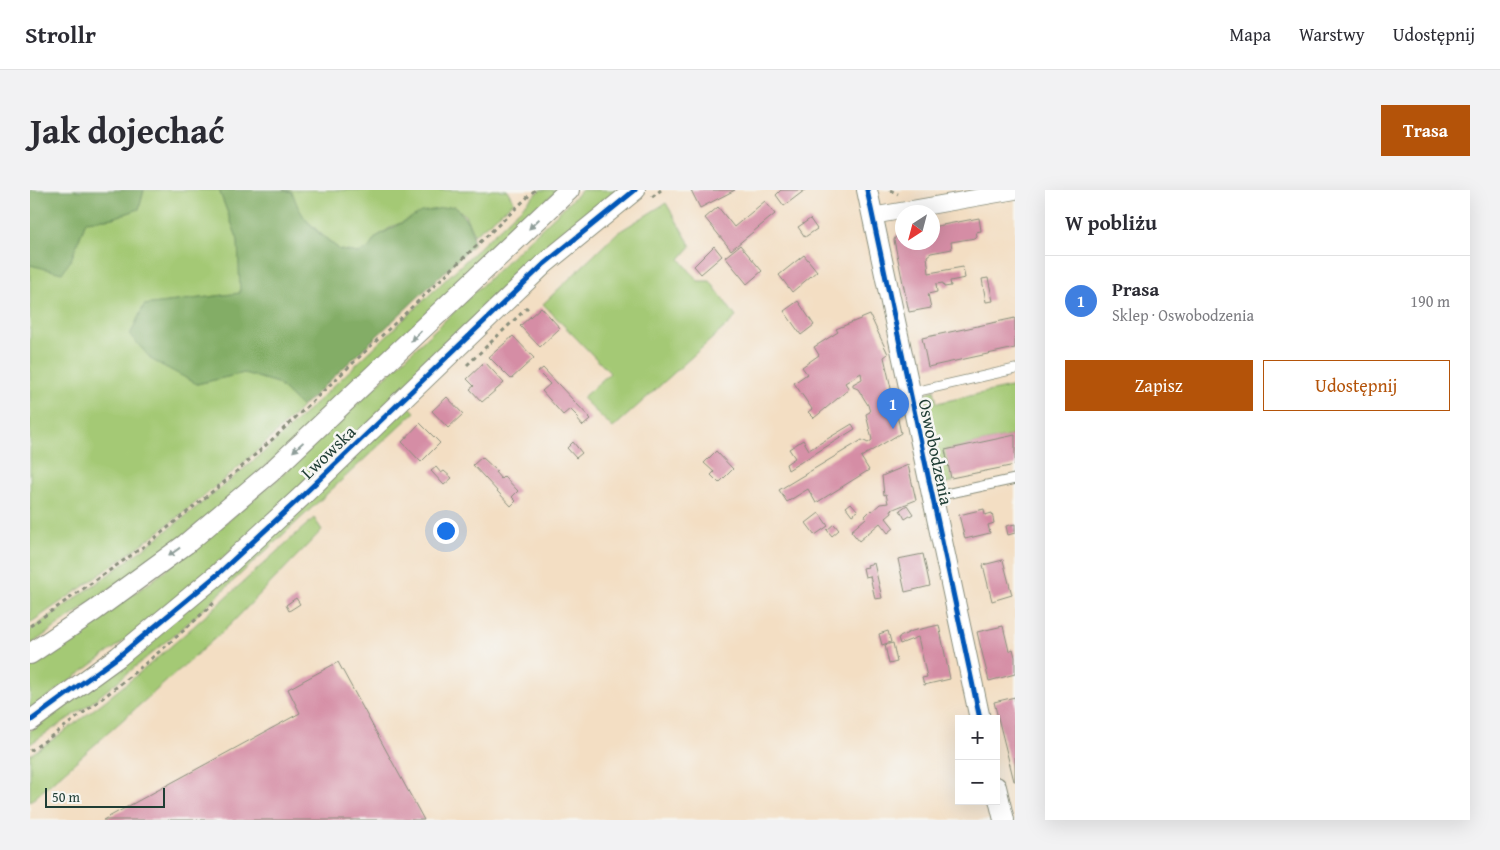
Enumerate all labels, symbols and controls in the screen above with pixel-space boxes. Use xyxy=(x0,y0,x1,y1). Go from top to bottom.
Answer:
text: Strollr xyxy=(25,17,96,52)
text: Mapa xyxy=(1229,21,1271,48)
text: Warstwy xyxy=(1299,21,1365,48)
text: Udostępnij xyxy=(1393,21,1475,48)
text: Jak dojechać xyxy=(30,105,224,156)
button: Trasa xyxy=(1381,105,1470,156)
north arrow xyxy=(895,205,940,250)
text: W pobliżu xyxy=(1065,207,1157,238)
one-way arrow xyxy=(528,218,540,230)
text: Prasa xyxy=(1112,275,1159,303)
text: 1 xyxy=(1077,289,1085,313)
text: 190 m xyxy=(1410,289,1450,313)
text: Sklep · Oswobodzenia xyxy=(1112,303,1254,327)
one-way arrow xyxy=(411,330,423,342)
button: Zapisz xyxy=(1065,360,1253,411)
button: Udostępnij xyxy=(1263,360,1450,411)
pin: 1 xyxy=(877,388,909,429)
street label: Oswobodzenia xyxy=(912,396,961,508)
street label: Lwowska xyxy=(294,418,362,485)
one-way arrow xyxy=(292,441,304,453)
your location xyxy=(433,518,459,544)
one-way arrow xyxy=(167,547,181,557)
map controls xyxy=(955,715,1000,805)
button: + xyxy=(955,715,1000,760)
button: − xyxy=(955,760,1000,805)
scale bar xyxy=(45,785,165,808)
text: 50 m xyxy=(52,787,80,807)

